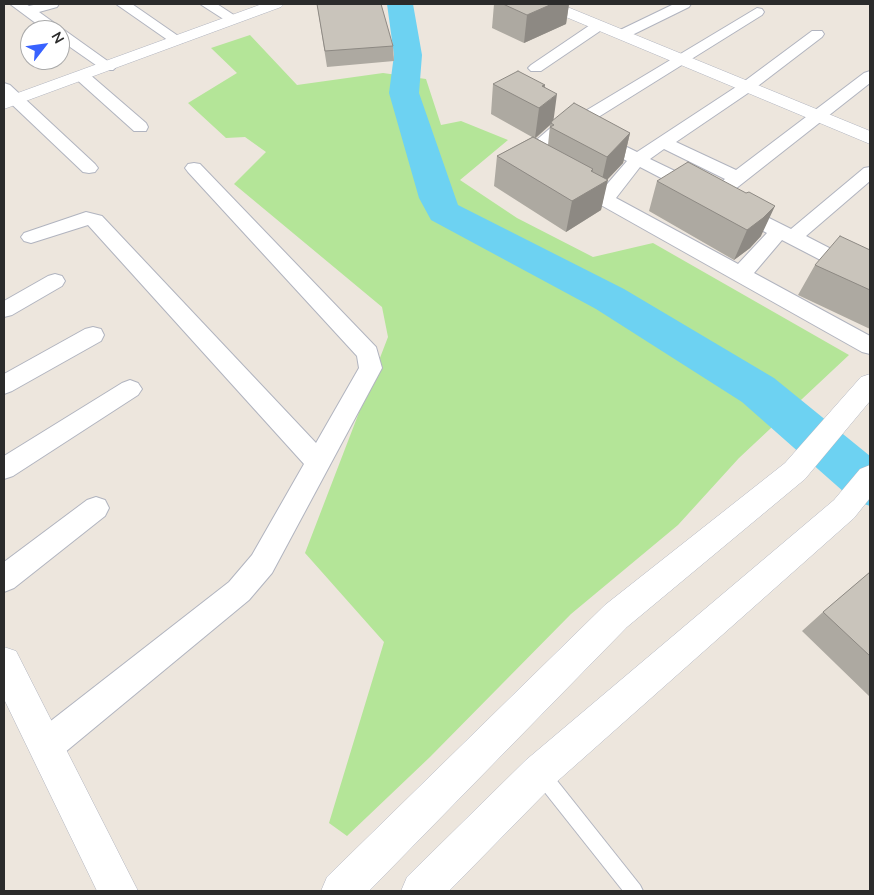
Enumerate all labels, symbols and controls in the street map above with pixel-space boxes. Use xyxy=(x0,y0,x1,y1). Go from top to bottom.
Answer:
north arrow xyxy=(20,20,70,70)
text: N xyxy=(47,28,68,47)

